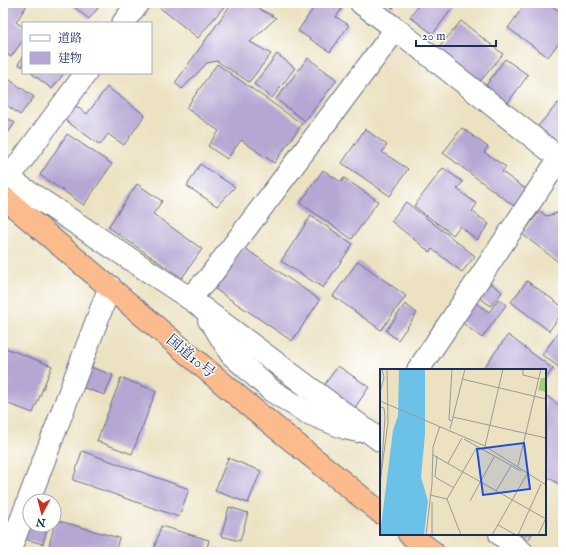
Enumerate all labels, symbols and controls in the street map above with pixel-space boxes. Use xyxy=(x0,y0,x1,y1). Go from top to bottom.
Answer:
legend xyxy=(22,22,152,74)
scale bar xyxy=(416,22,496,48)
text: 20 m xyxy=(422,29,445,44)
text: 道路 xyxy=(58,31,82,46)
text: 建物 xyxy=(58,51,82,66)
street label: 国道10号 xyxy=(162,330,219,382)
inset map xyxy=(380,369,546,535)
north arrow xyxy=(22,493,62,533)
text: N xyxy=(35,514,47,530)

